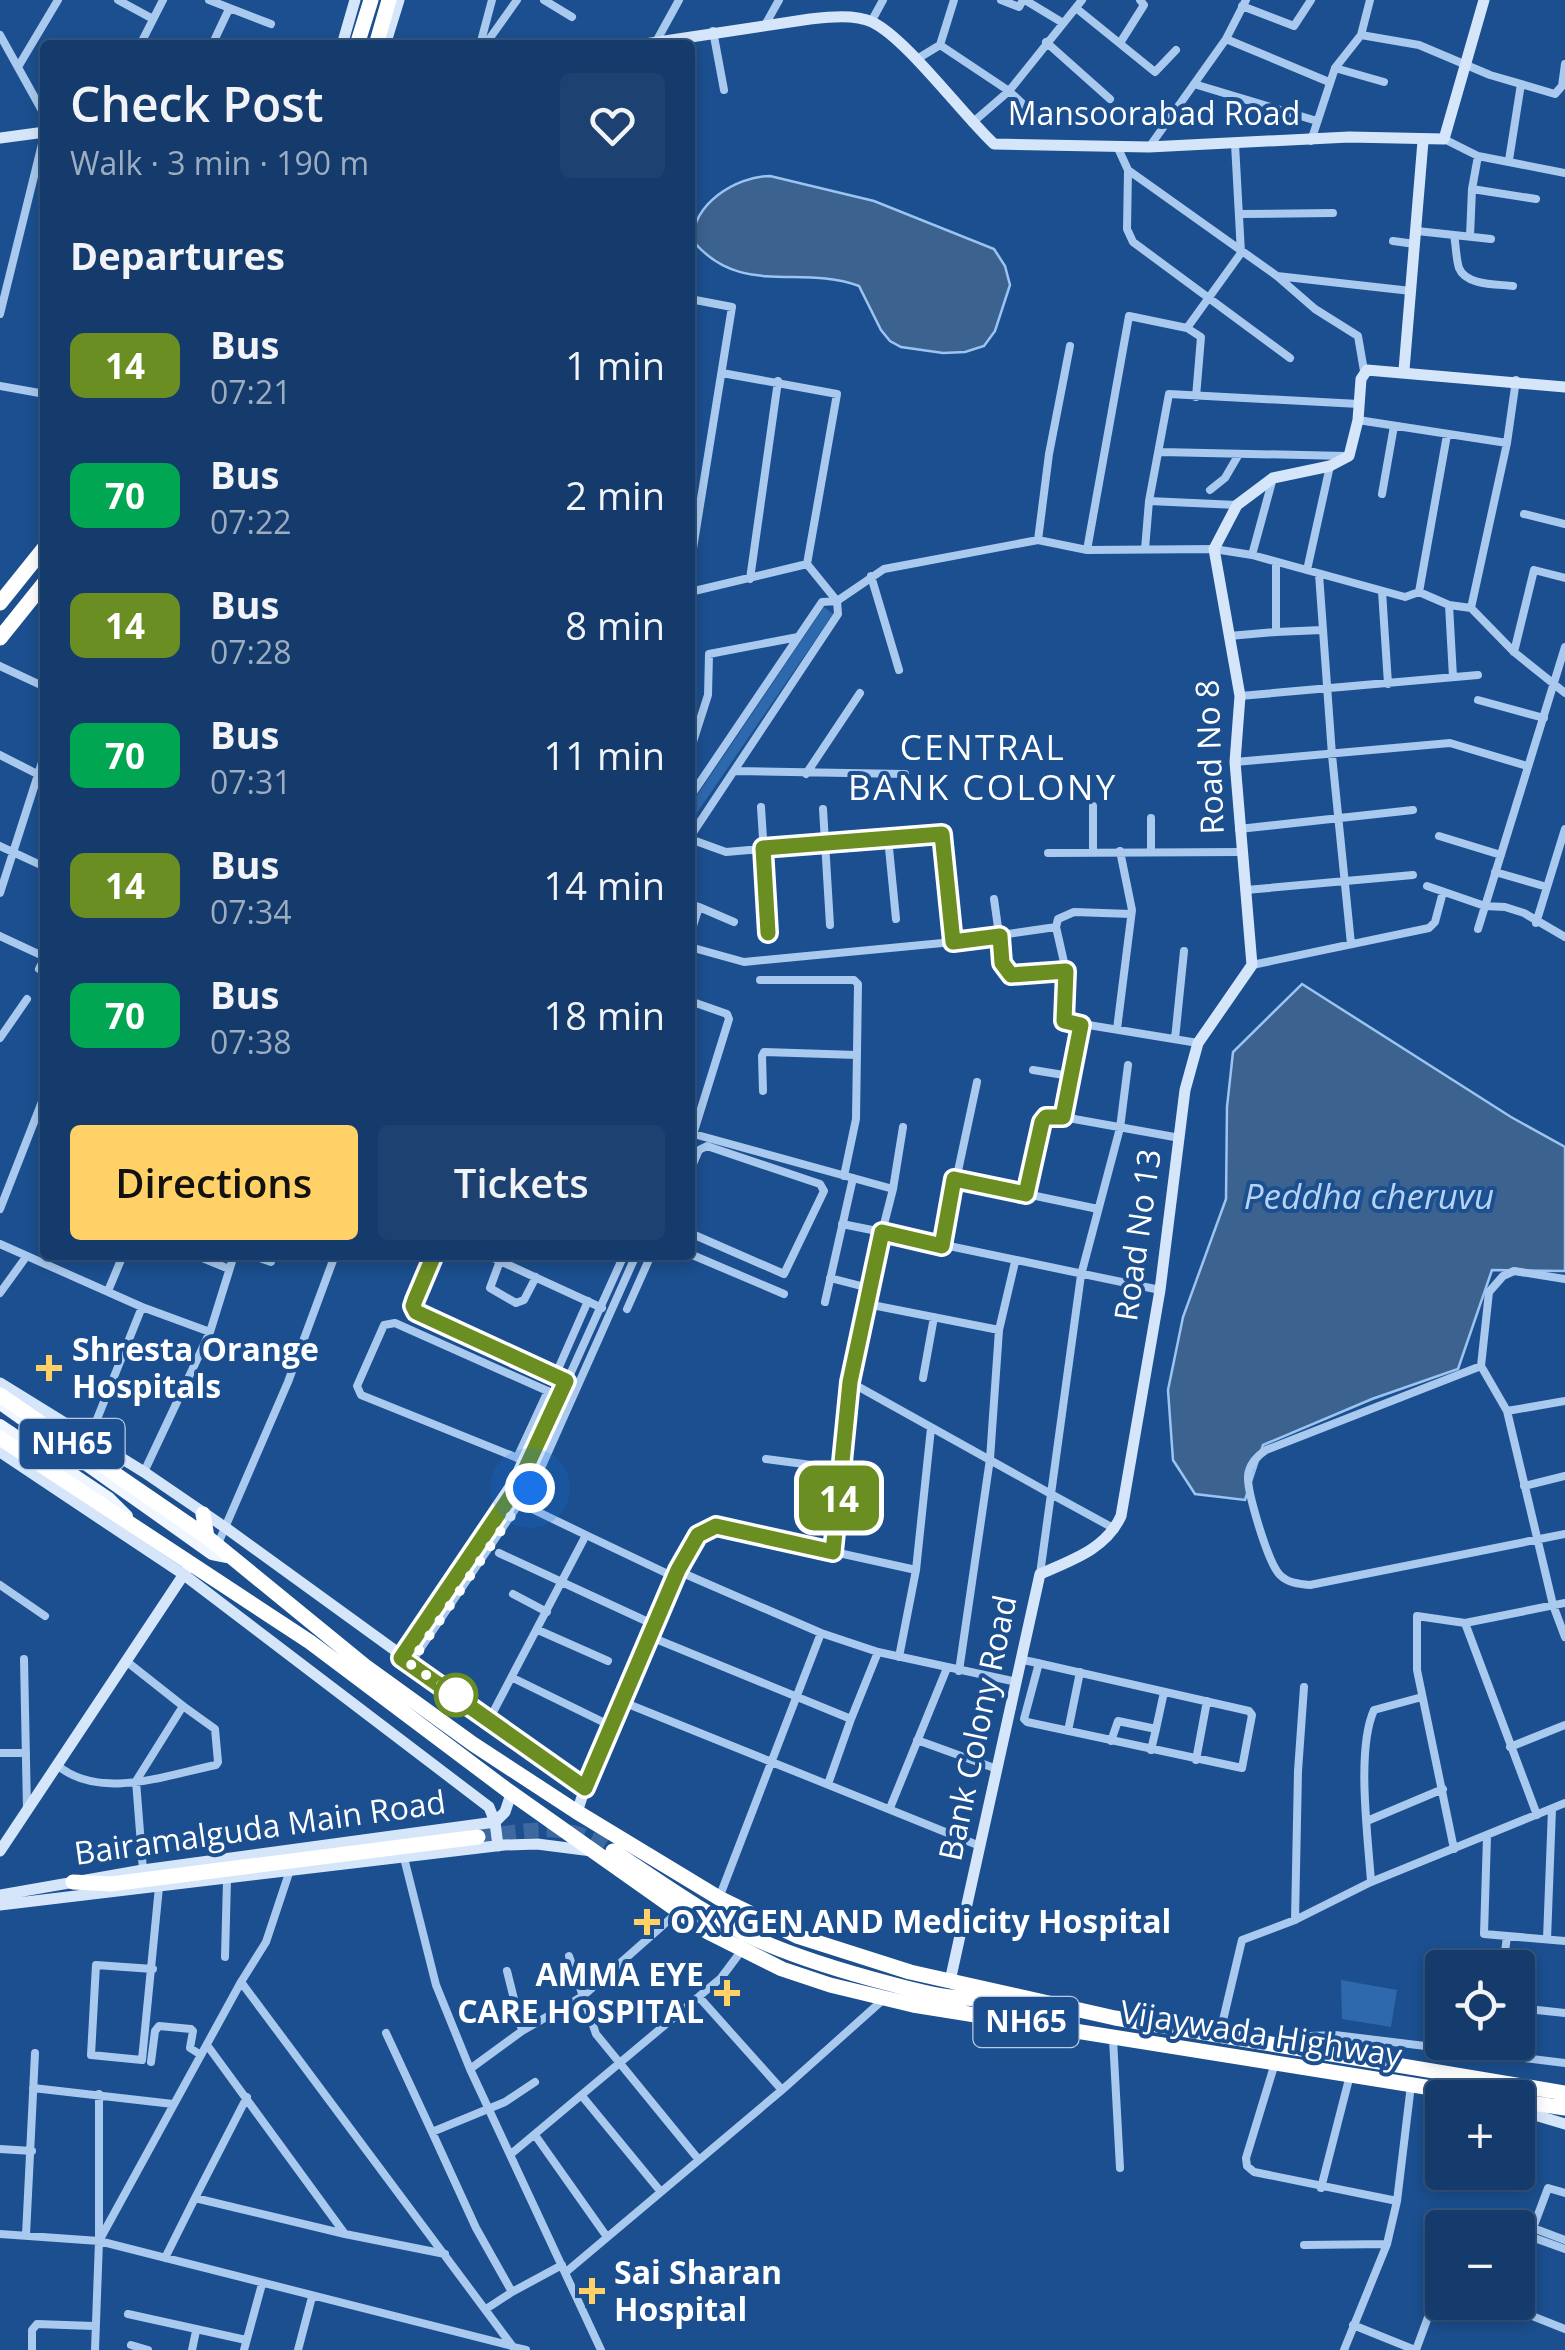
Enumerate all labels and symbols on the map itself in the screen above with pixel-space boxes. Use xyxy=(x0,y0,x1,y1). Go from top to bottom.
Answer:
street label: Mansoorabad Road xyxy=(1008,91,1300,134)
street label: Road No 8 xyxy=(1184,679,1233,835)
district label: CENTRAL BANK COLONY xyxy=(848,723,1118,810)
street label: Road No 13 xyxy=(1103,1146,1170,1323)
water label: Peddha cheruvu xyxy=(1244,1172,1494,1219)
place label: Shresta Orange Hospitals xyxy=(72,1327,319,1407)
marker: Shresta Orange Hospitals xyxy=(36,1355,62,1381)
road number: NH65 xyxy=(20,1419,124,1469)
your location xyxy=(505,1463,555,1513)
line badge: 14 xyxy=(794,1466,884,1530)
street label: Bank Colony Road xyxy=(927,1591,1026,1864)
unlabelled marker xyxy=(435,1674,477,1716)
street label: Bairamalguda Main Road xyxy=(71,1779,448,1874)
place label: OXYGEN AND Medicity Hospital xyxy=(670,1899,1171,1942)
marker: OXYGEN AND Medicity Hospital xyxy=(634,1909,660,1935)
place label: AMMA EYE CARE HOSPITAL xyxy=(457,1952,704,2032)
marker: AMMA EYE CARE HOSPITAL xyxy=(714,1980,740,2006)
street label: Vijaywada Highway xyxy=(1117,1989,1406,2076)
road number: NH65 xyxy=(974,1997,1078,2047)
place label: Sai Sharan Hospital xyxy=(614,2250,782,2330)
marker: Sai Sharan Hospital xyxy=(579,2278,605,2304)

